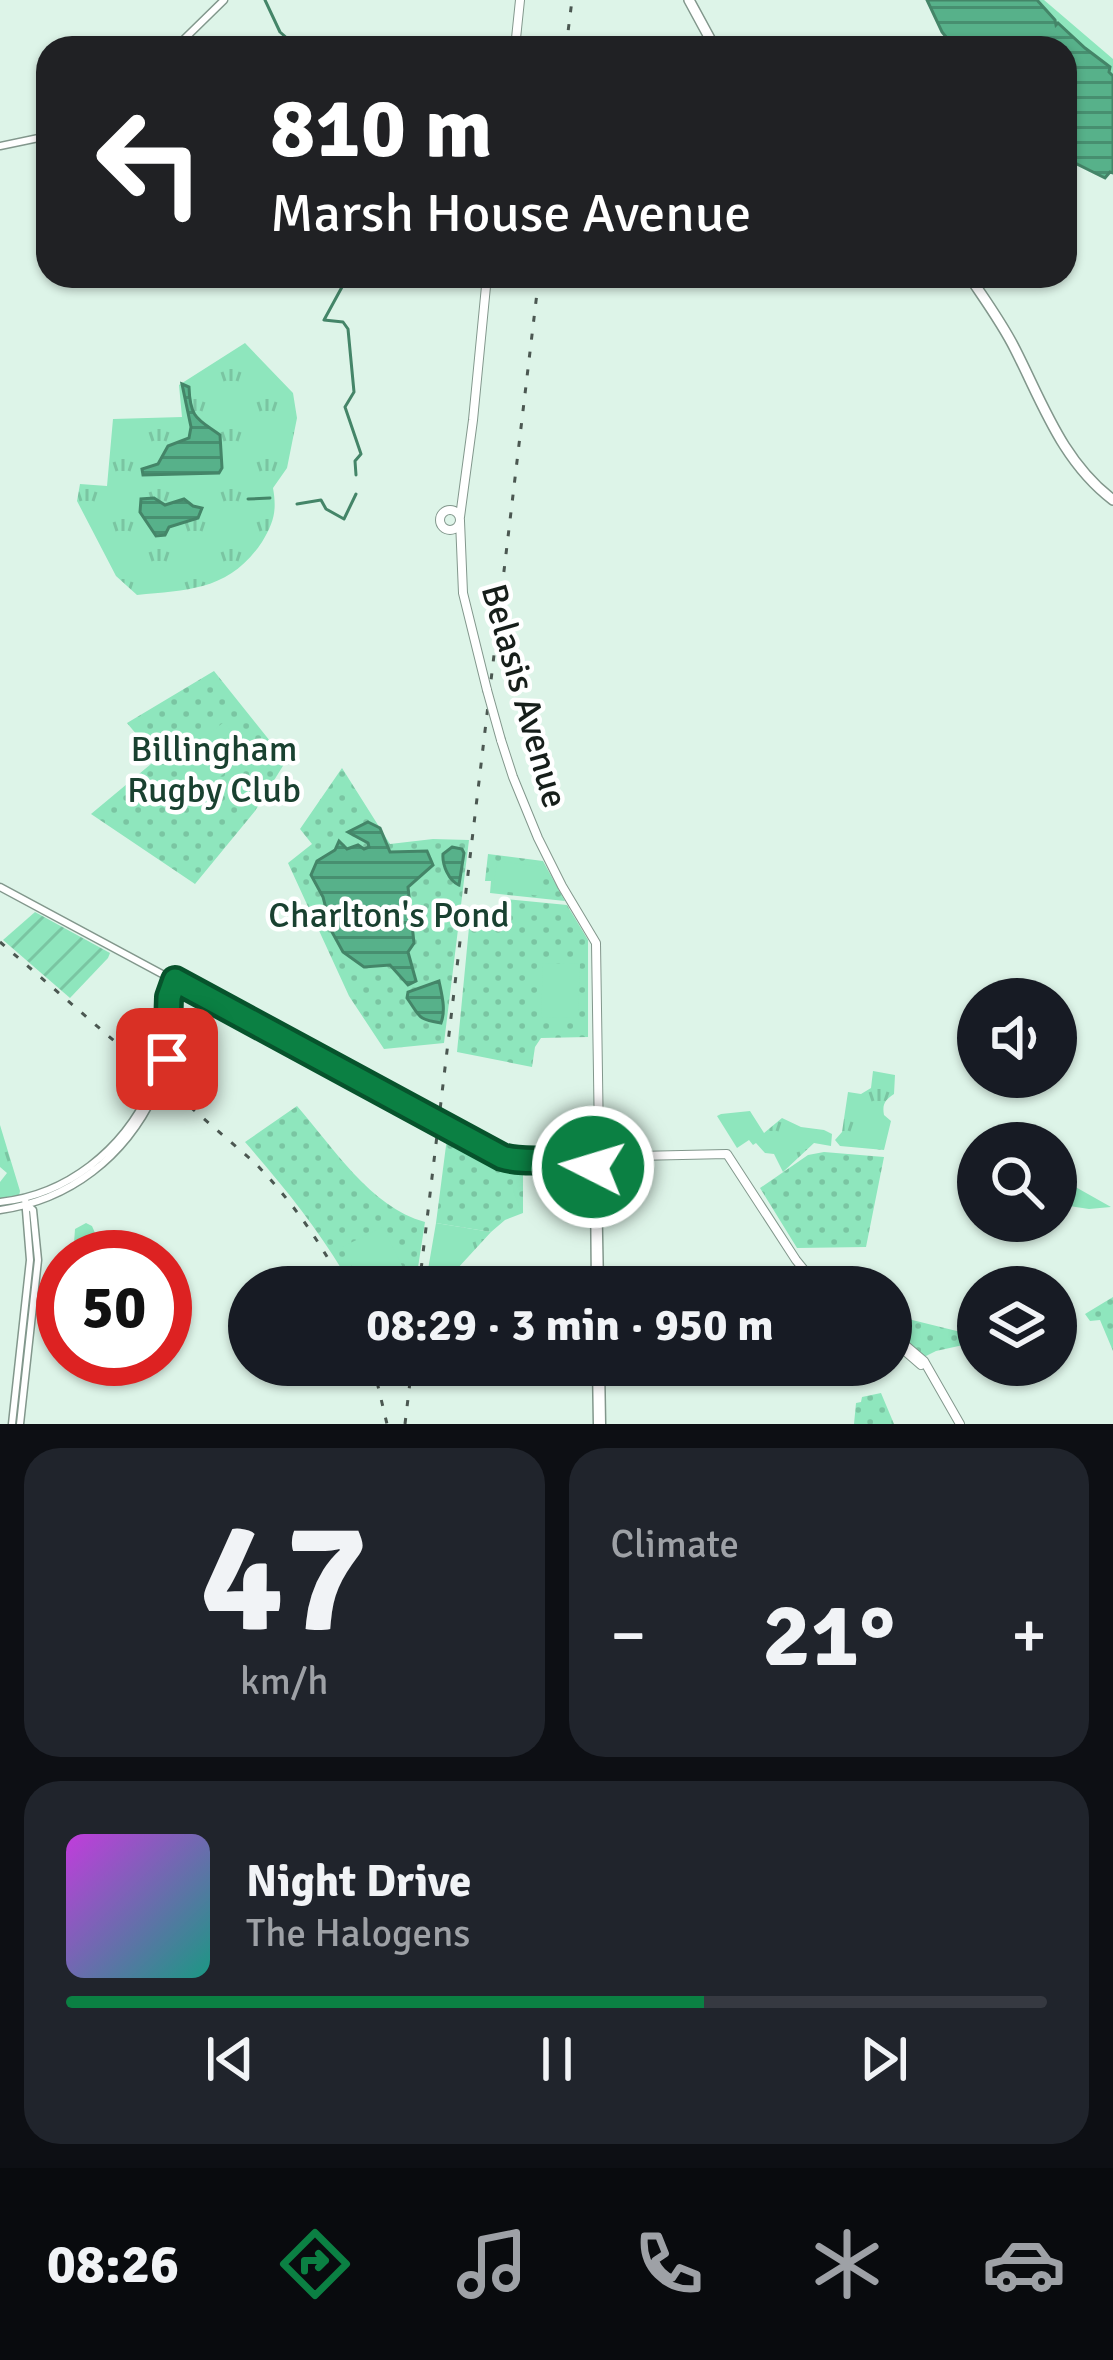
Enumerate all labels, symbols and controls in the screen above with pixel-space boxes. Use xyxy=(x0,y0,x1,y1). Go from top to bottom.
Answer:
text: 810 m xyxy=(270,77,492,181)
icon: left xyxy=(72,84,228,240)
text: Marsh House Avenue xyxy=(270,180,751,247)
street label: Belasis Avenue xyxy=(471,579,577,813)
park label: Billingham Rugby Club xyxy=(127,727,301,813)
park label: Charlton's Pond xyxy=(268,893,510,938)
map controls xyxy=(957,978,1077,1386)
button: sound xyxy=(957,978,1077,1098)
pin xyxy=(116,1008,218,1110)
icon: arrive xyxy=(134,1026,200,1092)
position arrow xyxy=(530,1104,656,1230)
button: search xyxy=(957,1122,1077,1242)
speed limit sign: 50 xyxy=(36,1230,192,1386)
button: layers xyxy=(957,1266,1077,1386)
text: 08:29 · 3 min · 950 m xyxy=(366,1298,774,1353)
text: 47 xyxy=(200,1482,368,1675)
text: Climate xyxy=(611,1520,739,1568)
text: 21° xyxy=(762,1580,895,1691)
text: − xyxy=(611,1595,646,1676)
text: + xyxy=(1011,1595,1047,1676)
text: km/h xyxy=(240,1657,328,1705)
text: Night Drive xyxy=(246,1854,471,1909)
text: The Halogens xyxy=(246,1909,470,1957)
icon: previous xyxy=(197,2026,263,2092)
icon: pause xyxy=(524,2026,590,2092)
icon: next xyxy=(851,2026,917,2092)
icon: directions xyxy=(273,2222,357,2306)
icon: music xyxy=(450,2222,534,2306)
icon: phone xyxy=(627,2222,711,2306)
icon: climate xyxy=(805,2222,889,2306)
icon: car xyxy=(982,2222,1066,2306)
text: 08:26 xyxy=(47,2231,179,2298)

